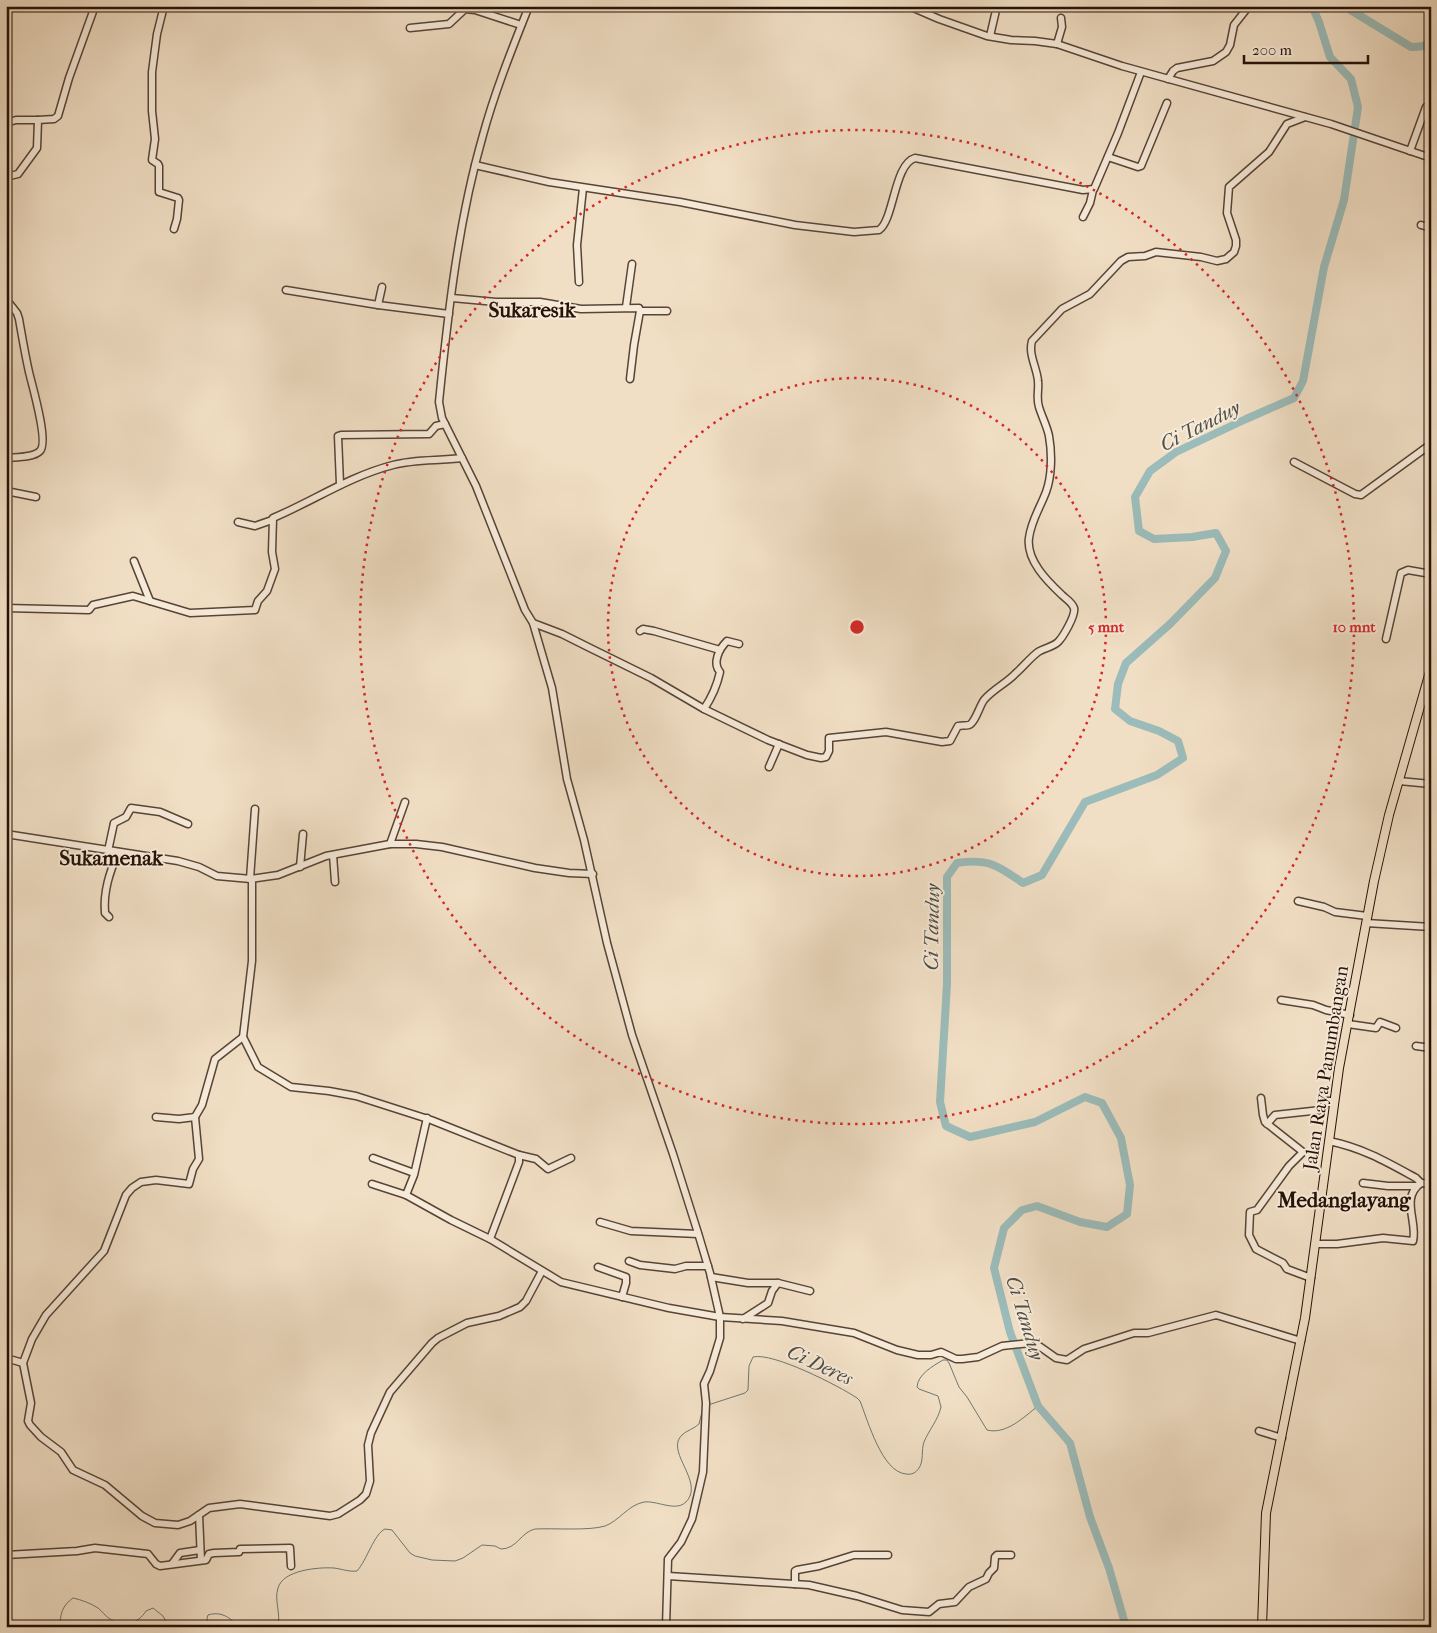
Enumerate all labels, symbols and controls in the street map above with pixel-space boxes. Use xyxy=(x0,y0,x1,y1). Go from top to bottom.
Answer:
scale bar xyxy=(1244,32,1368,64)
text: 200 m xyxy=(1252,41,1292,59)
district label: Sukaresik xyxy=(488,298,577,322)
water label: Ci Tanduy xyxy=(1156,396,1245,456)
centre of rings xyxy=(848,618,866,636)
text: 5 mnt xyxy=(1088,618,1125,636)
text: 10 mnt xyxy=(1332,618,1376,636)
district label: Sukamenak xyxy=(59,846,164,870)
water label: Ci Tanduy xyxy=(920,883,944,971)
street label: Jalan Raya Panumbangan xyxy=(1299,964,1353,1174)
district label: Medanglayang xyxy=(1276,1188,1411,1212)
water label: Ci Tanduy xyxy=(1001,1273,1049,1364)
water label: Ci Deres xyxy=(784,1340,857,1390)

